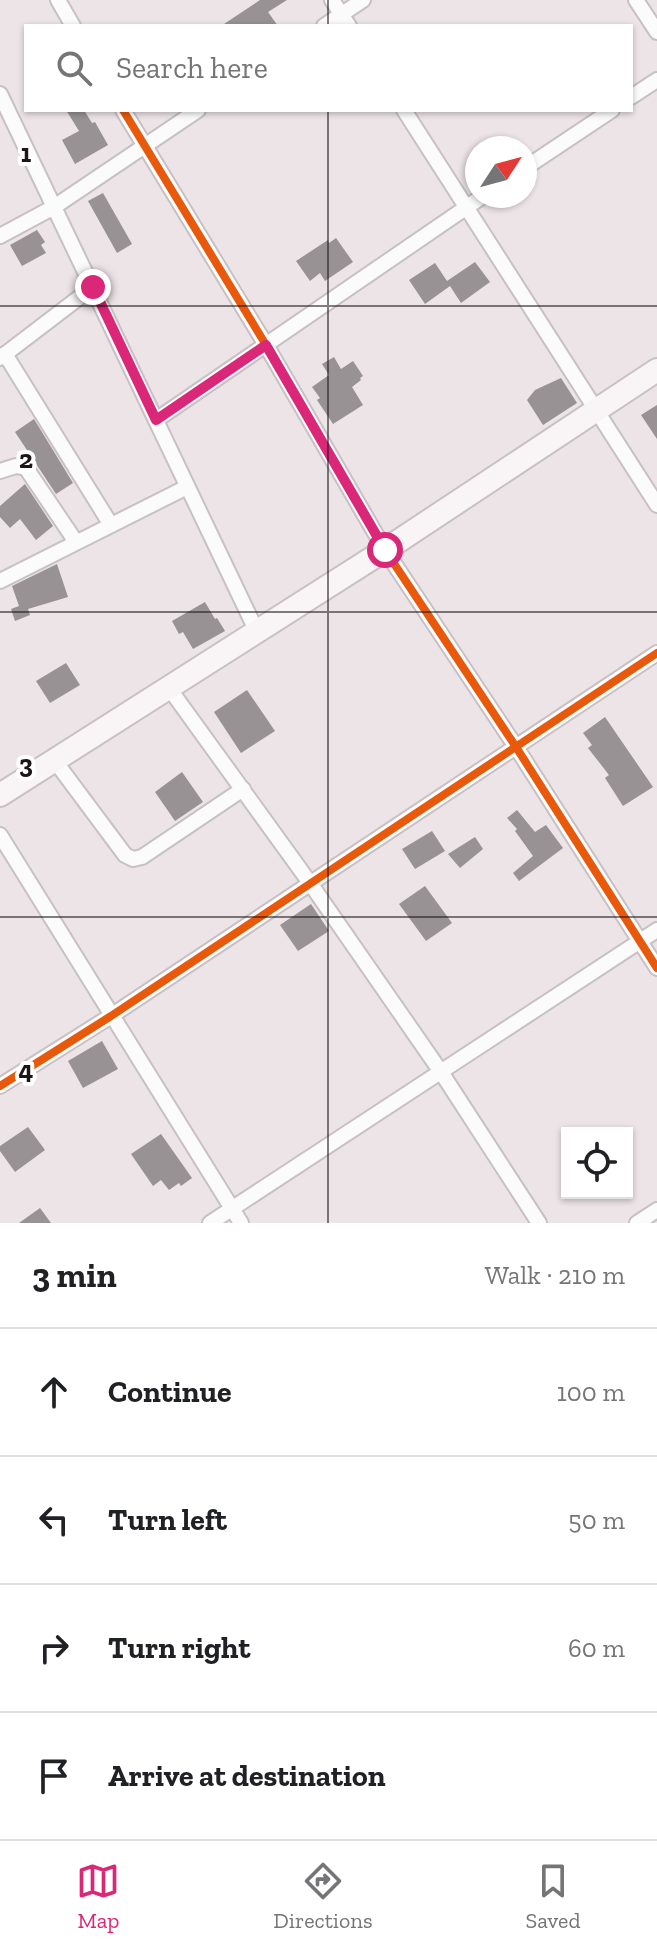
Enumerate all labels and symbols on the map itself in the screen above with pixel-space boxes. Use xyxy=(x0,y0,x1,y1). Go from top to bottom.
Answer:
north arrow xyxy=(465,136,537,208)
text: 1 xyxy=(21,137,32,169)
route end xyxy=(75,269,111,305)
text: 2 xyxy=(19,443,33,475)
route start xyxy=(367,532,403,568)
text: 3 xyxy=(19,748,33,780)
text: 4 xyxy=(19,1054,34,1086)

